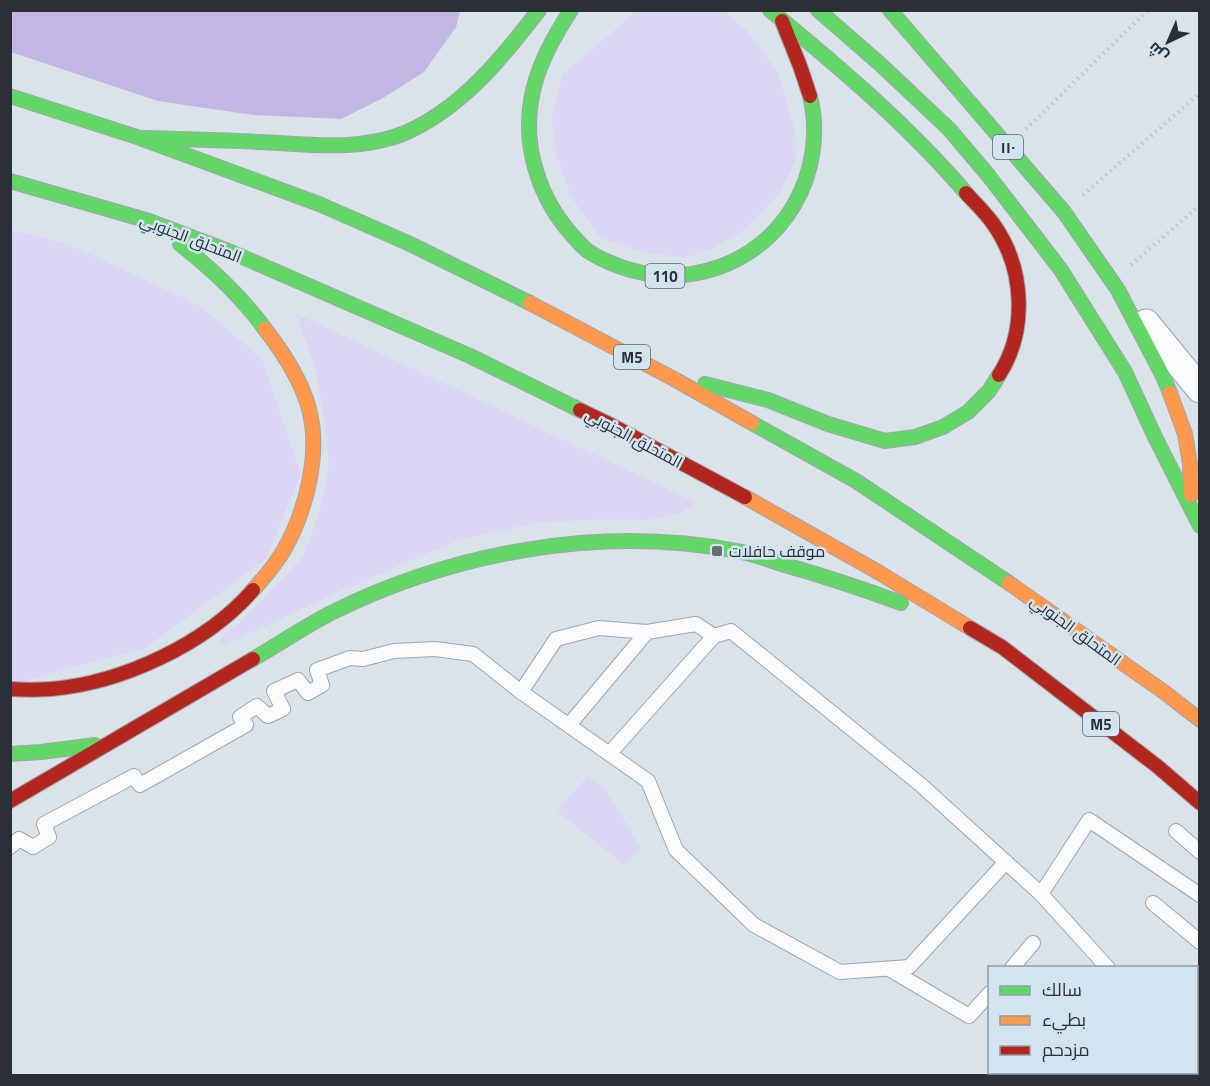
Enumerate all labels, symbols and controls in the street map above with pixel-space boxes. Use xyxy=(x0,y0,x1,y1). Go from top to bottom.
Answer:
north arrow xyxy=(1138,12,1198,72)
text: ش xyxy=(1142,37,1173,69)
road number: ١١٠ xyxy=(993,135,1023,159)
street label: المتحلق الجنوبي xyxy=(136,208,245,270)
road number: 110 xyxy=(646,264,684,288)
road number: M5 xyxy=(614,345,650,369)
street label: المتحلق الجنوبي xyxy=(580,402,687,476)
place label: موقف حافلات xyxy=(729,539,825,563)
marker: موقف حافلات xyxy=(710,544,724,558)
street label: المتحلق الجنوبي xyxy=(1024,589,1126,673)
road number: M5 xyxy=(1083,712,1119,736)
legend xyxy=(988,966,1198,1074)
text: سالك xyxy=(1042,976,1082,1003)
text: بطيء xyxy=(1042,1006,1086,1034)
text: مزدحم xyxy=(1042,1036,1090,1063)

